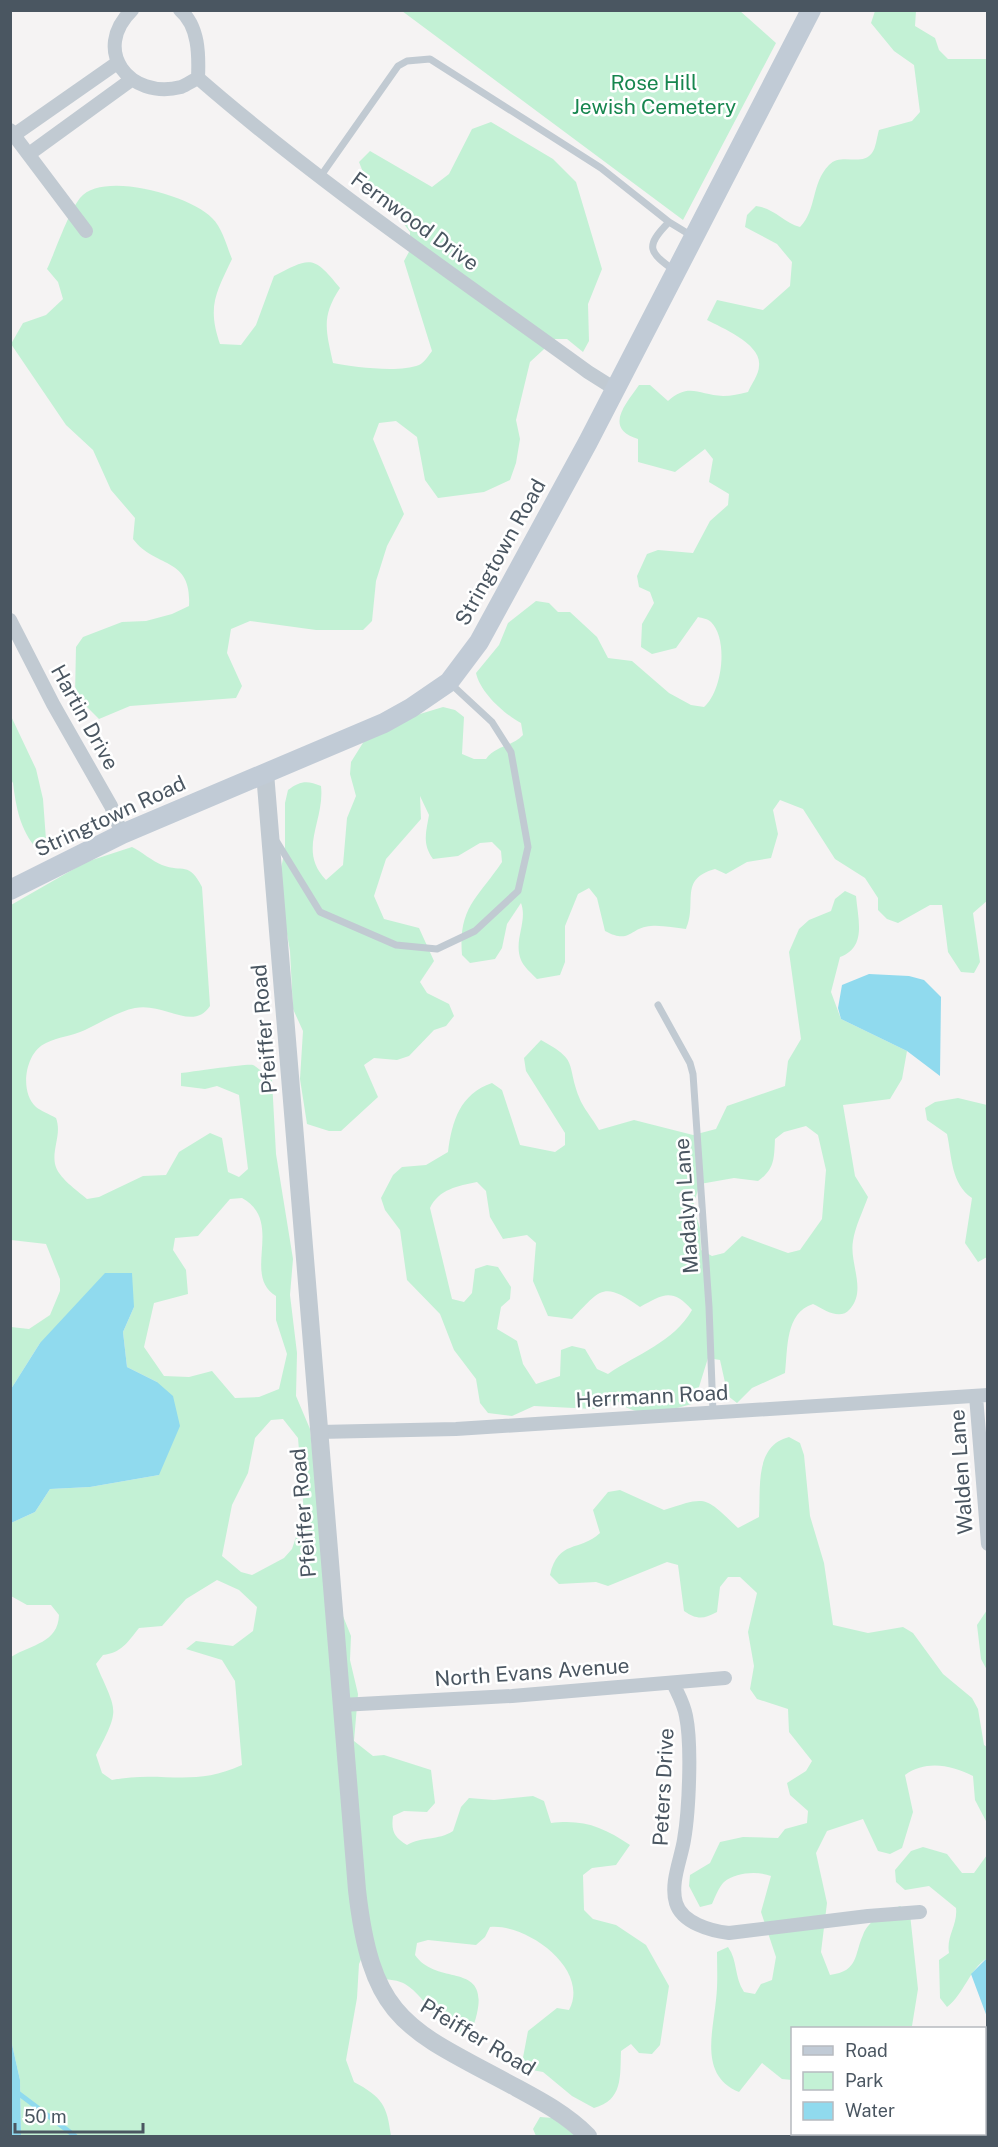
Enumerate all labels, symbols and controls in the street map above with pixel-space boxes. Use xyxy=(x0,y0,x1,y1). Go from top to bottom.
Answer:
park label: Rose Hill Jewish Cemetery xyxy=(572,70,736,119)
street label: Fernwood Drive xyxy=(346,166,484,276)
street label: Stringtown Road xyxy=(449,474,551,630)
street label: Hartin Drive xyxy=(46,660,124,774)
street label: Stringtown Road xyxy=(31,770,189,862)
street label: Pfeiffer Road xyxy=(246,963,282,1095)
street label: Madalyn Lane xyxy=(669,1137,703,1275)
street label: Herrmann Road xyxy=(575,1380,729,1412)
street label: Walden Lane xyxy=(944,1408,978,1536)
street label: Pfeiffer Road xyxy=(285,1447,321,1579)
street label: North Evans Avenue xyxy=(434,1653,630,1691)
street label: Peters Drive xyxy=(647,1727,679,1847)
street label: Pfeiffer Road xyxy=(416,1993,540,2081)
legend xyxy=(791,2027,986,2135)
text: Road xyxy=(845,2040,888,2061)
text: Park xyxy=(845,2070,883,2091)
scale bar xyxy=(15,2096,142,2134)
text: Water xyxy=(845,2100,895,2121)
text: 50 m xyxy=(24,2106,67,2127)

